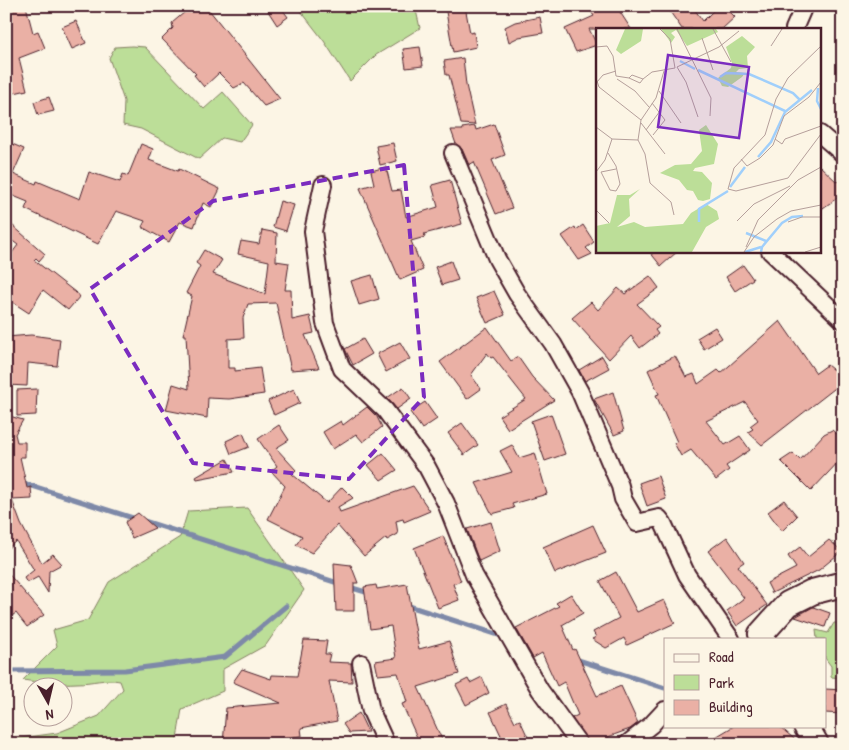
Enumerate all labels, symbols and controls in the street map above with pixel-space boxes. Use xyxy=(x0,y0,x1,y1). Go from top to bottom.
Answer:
inset map xyxy=(596,28,822,252)
legend xyxy=(664,638,826,728)
text: Road xyxy=(709,646,734,667)
text: Park xyxy=(709,672,734,693)
north arrow xyxy=(22,678,72,728)
text: Building xyxy=(709,696,753,717)
text: N xyxy=(44,705,55,725)

